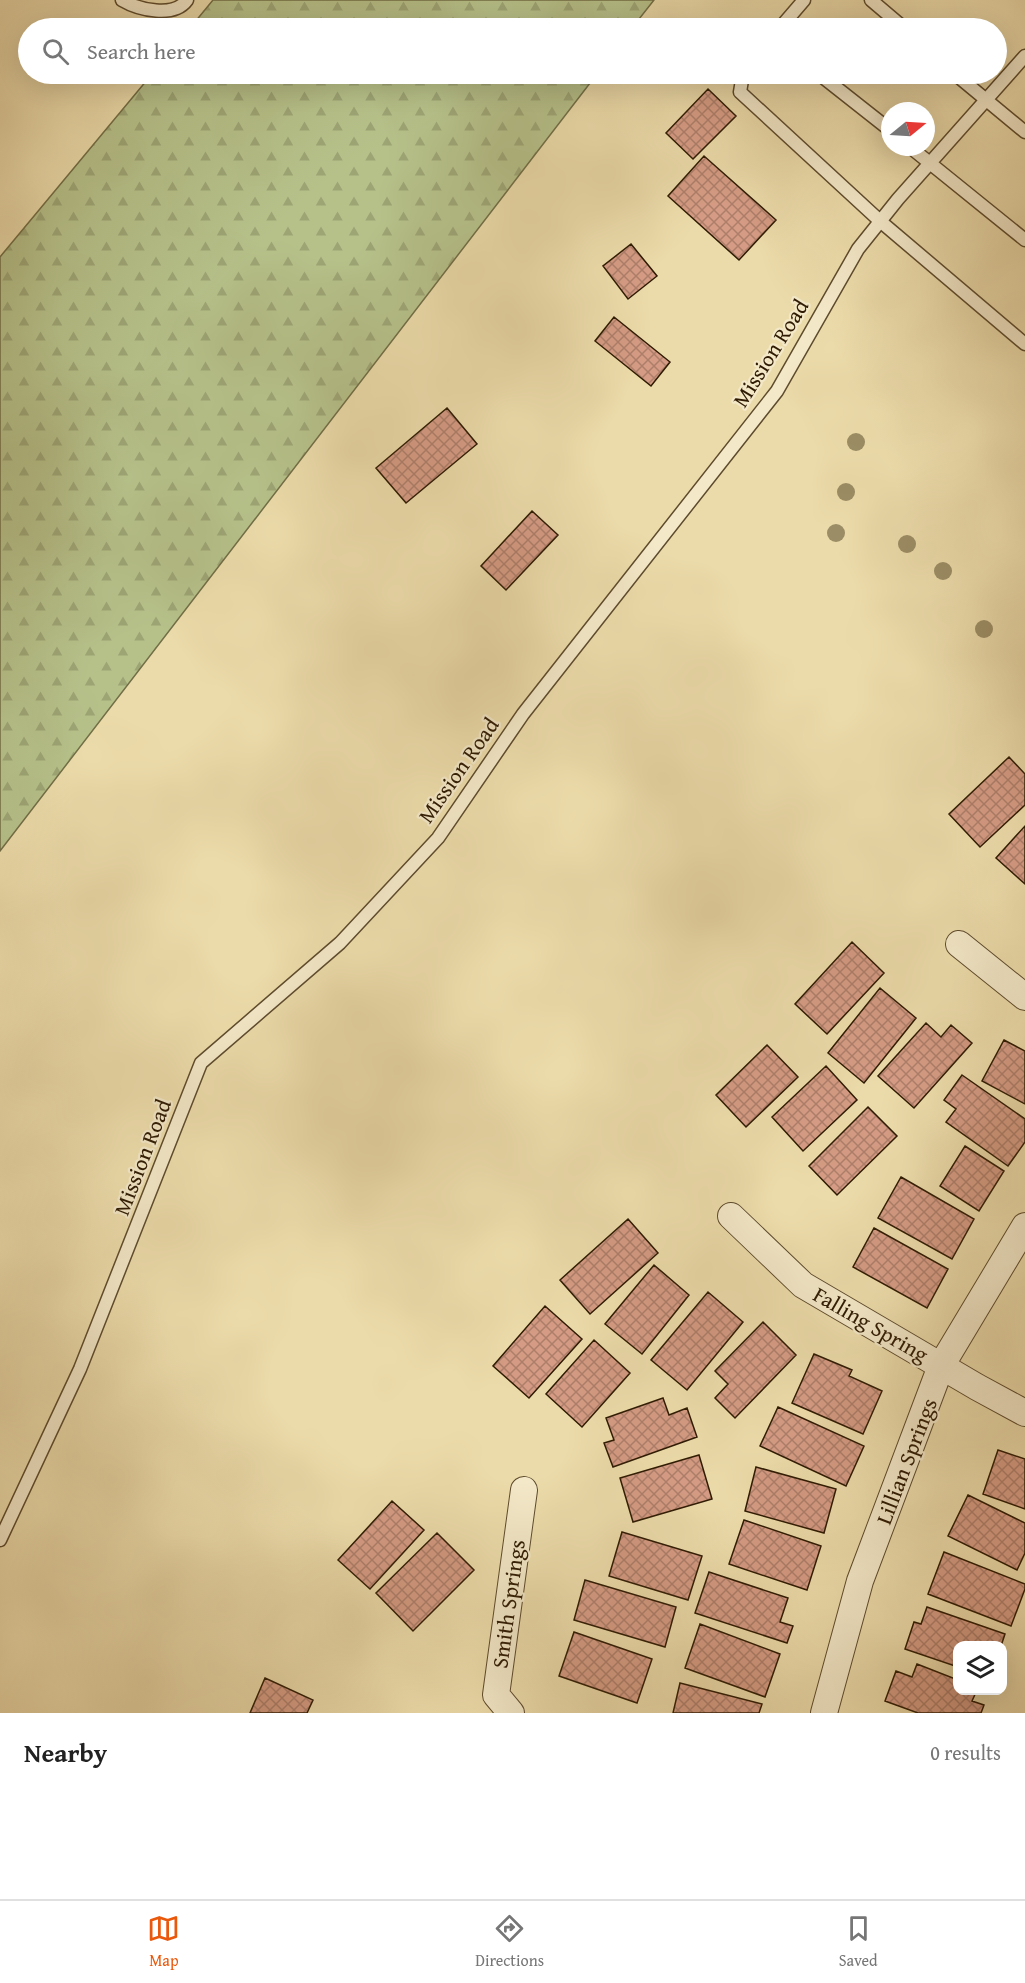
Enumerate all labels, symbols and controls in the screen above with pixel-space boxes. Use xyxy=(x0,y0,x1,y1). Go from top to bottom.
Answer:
search box xyxy=(18,18,1007,84)
icon: search xyxy=(39,35,72,68)
text: Search here xyxy=(87,35,196,67)
north arrow xyxy=(881,102,935,156)
street label: Mission Road xyxy=(724,292,816,413)
street label: Mission Road xyxy=(410,711,506,829)
street label: Mission Road xyxy=(105,1094,179,1220)
street label: Falling Spring xyxy=(808,1278,935,1370)
street label: Lillian Springs xyxy=(867,1393,945,1529)
street label: Smith Springs xyxy=(483,1538,533,1670)
map controls xyxy=(953,1641,1007,1695)
button: layers xyxy=(953,1641,1007,1695)
text: Nearby xyxy=(24,1733,107,1772)
text: 0 results xyxy=(930,1738,1001,1767)
tab: Map xyxy=(147,1912,180,1972)
tab: Directions xyxy=(475,1912,544,1972)
tab: Saved xyxy=(839,1912,878,1972)

